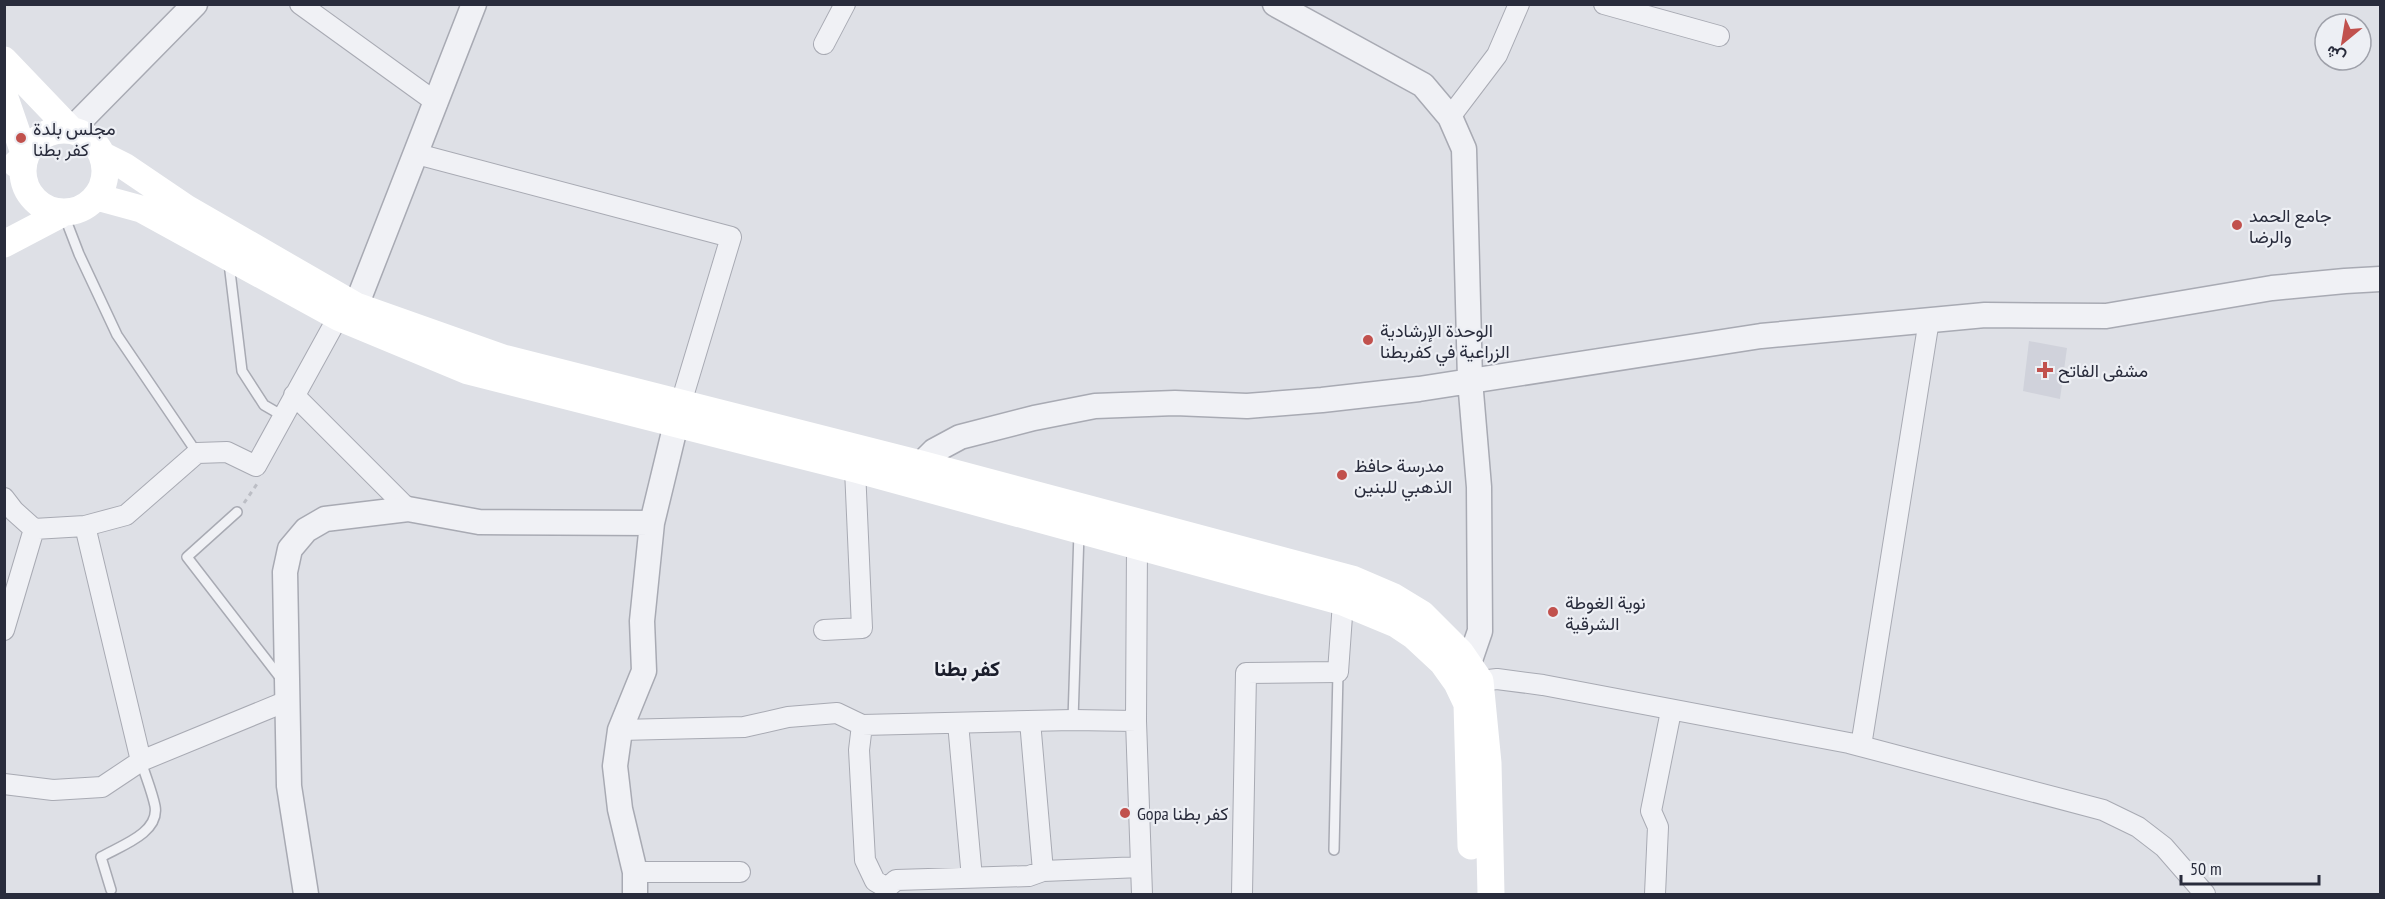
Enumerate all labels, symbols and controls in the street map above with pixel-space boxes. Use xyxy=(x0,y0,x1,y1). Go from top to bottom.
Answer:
north arrow xyxy=(2313,12,2373,72)
text: ش xyxy=(2322,42,2349,68)
place label: مجلس بلدة كفر بطنا xyxy=(33,117,116,161)
marker: مجلس بلدة كفر بطنا xyxy=(14,131,28,145)
place label: جامع الحمد والرضا xyxy=(2249,204,2332,248)
marker: جامع الحمد والرضا xyxy=(2230,218,2244,232)
place label: الوحدة الإرشادية الزراعية في كفربطنا xyxy=(1380,319,1510,367)
marker: الوحدة الإرشادية الزراعية في كفربطنا xyxy=(1361,333,1375,347)
place label: مشفى الفاتح xyxy=(2058,359,2148,383)
marker: مشفى الفاتح xyxy=(2036,361,2054,379)
place label: مدرسة حافظ الذهبي للبنين xyxy=(1354,454,1452,502)
marker: مدرسة حافظ الذهبي للبنين xyxy=(1335,468,1349,482)
place label: نوية الغوطة الشرقية xyxy=(1565,591,1646,635)
marker: نوية الغوطة الشرقية xyxy=(1546,605,1560,619)
district label: كفر بطنا xyxy=(934,655,1000,682)
place label: Gopa كفر بطنا xyxy=(1137,802,1228,825)
marker: Gopa كفر بطنا xyxy=(1118,806,1132,820)
scale bar xyxy=(2181,848,2319,886)
text: 50 m xyxy=(2190,857,2222,880)

